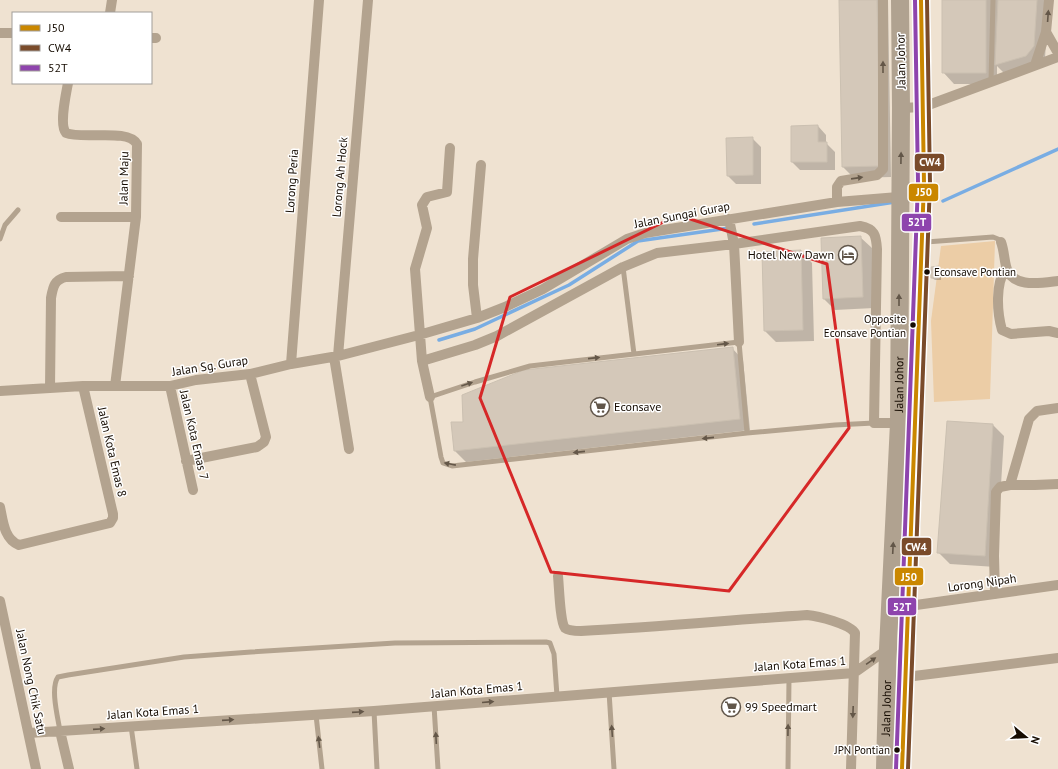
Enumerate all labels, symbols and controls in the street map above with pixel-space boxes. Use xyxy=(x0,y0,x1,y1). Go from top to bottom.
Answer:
one-way arrow xyxy=(1044,10,1051,22)
legend xyxy=(12,12,152,84)
text: J50 xyxy=(47,20,65,35)
street label: Jalan Johor xyxy=(893,33,909,90)
text: CW4 xyxy=(48,40,72,55)
text: 52T xyxy=(48,60,68,75)
one-way arrow xyxy=(880,60,886,73)
street label: Lorong Ah Hock xyxy=(329,136,351,218)
street label: Lorong Peria xyxy=(282,148,301,214)
street label: Jalan Maju xyxy=(116,151,131,206)
one-way arrow xyxy=(898,151,904,164)
line badge: CW4 xyxy=(914,153,945,172)
text: CW4 xyxy=(919,155,942,169)
one-way arrow xyxy=(851,175,863,181)
line badge: J50 xyxy=(908,183,939,202)
text: J50 xyxy=(915,185,932,199)
street label: Jalan Sungai Gurap xyxy=(632,198,731,231)
line badge: 52T xyxy=(901,213,932,232)
text: 52T xyxy=(908,215,927,229)
hotel icon: Hotel New Dawn xyxy=(837,244,859,266)
place label: Hotel New Dawn xyxy=(748,247,834,262)
place label: Econsave Pontian xyxy=(934,265,1016,279)
marker: Econsave Pontian xyxy=(922,267,932,277)
one-way arrow xyxy=(896,293,902,306)
place label: Opposite Econsave Pontian xyxy=(824,312,906,340)
marker: Opposite Econsave Pontian xyxy=(908,320,918,330)
one-way arrow xyxy=(717,341,729,347)
street label: Jalan Sg. Gurap xyxy=(170,352,249,379)
one-way arrow xyxy=(588,355,600,361)
street label: Jalan Johor xyxy=(891,356,906,413)
one-way arrow xyxy=(461,381,473,387)
street label: Jalan Kota Emas 7 xyxy=(177,387,212,481)
supermarket icon: Econsave xyxy=(589,396,611,418)
place label: Econsave xyxy=(614,399,661,414)
street label: Jalan Kota Emas 8 xyxy=(95,404,130,498)
one-way arrow xyxy=(702,434,714,441)
one-way arrow xyxy=(573,449,585,455)
one-way arrow xyxy=(444,461,456,467)
line badge: CW4 xyxy=(901,537,932,556)
text: CW4 xyxy=(905,540,928,554)
one-way arrow xyxy=(890,541,896,554)
line badge: J50 xyxy=(894,567,924,586)
text: J50 xyxy=(900,570,917,584)
street label: Lorong Nipah xyxy=(947,570,1017,595)
line badge: 52T xyxy=(887,597,917,616)
text: 52T xyxy=(893,600,912,614)
street label: Jalan Nong Chik Satu xyxy=(13,627,50,736)
street label: Jalan Kota Emas 1 xyxy=(753,653,846,674)
one-way arrow xyxy=(866,657,876,665)
street label: Jalan Kota Emas 1 xyxy=(429,678,523,701)
street label: Jalan Johor xyxy=(878,680,894,737)
supermarket icon: 99 Speedmart xyxy=(720,696,742,718)
one-way arrow xyxy=(482,698,494,705)
place label: 99 Speedmart xyxy=(745,699,817,714)
street label: Jalan Kota Emas 1 xyxy=(106,701,199,722)
one-way arrow xyxy=(850,706,856,719)
one-way arrow xyxy=(352,709,365,715)
one-way arrow xyxy=(222,717,234,724)
north arrow xyxy=(1006,717,1046,757)
one-way arrow xyxy=(785,723,791,736)
one-way arrow xyxy=(93,725,105,732)
one-way arrow xyxy=(608,725,615,737)
one-way arrow xyxy=(433,732,440,744)
text: N xyxy=(1028,734,1043,746)
one-way arrow xyxy=(316,736,323,748)
place label: JPN Pontian xyxy=(833,743,890,757)
marker: JPN Pontian xyxy=(892,745,902,755)

